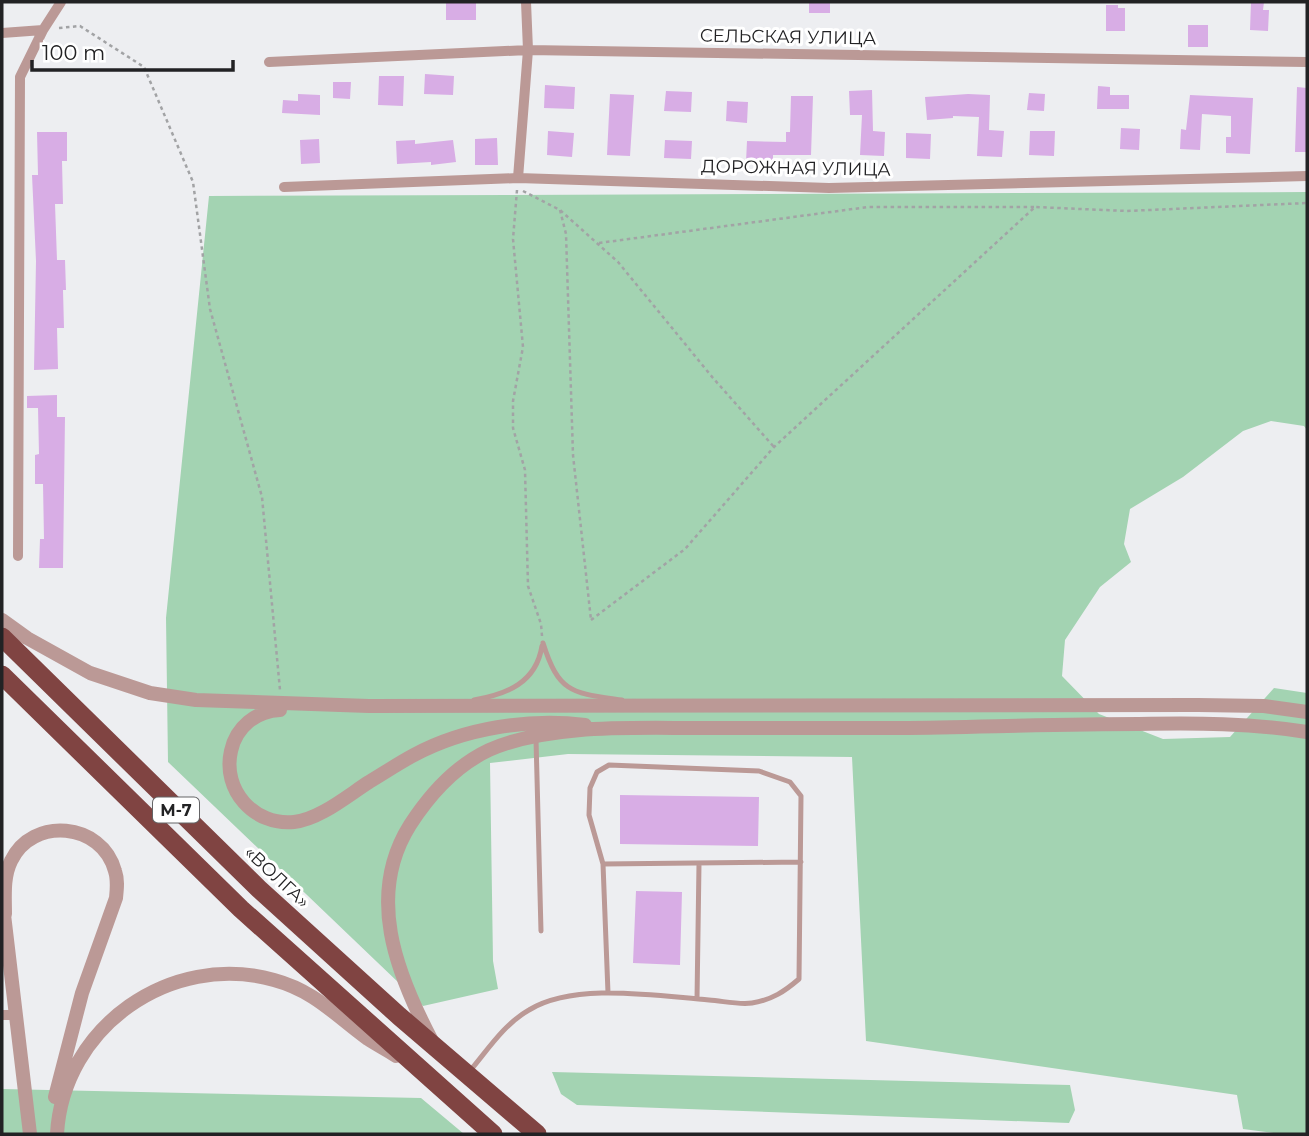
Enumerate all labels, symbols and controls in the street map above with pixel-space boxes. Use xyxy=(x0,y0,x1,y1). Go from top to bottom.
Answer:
street label: СЕЛЬСКАЯ УЛИЦА xyxy=(700,24,877,50)
scale bar xyxy=(32,28,233,72)
text: 100 m xyxy=(42,40,105,65)
street label: ДОРОЖНАЯ УЛИЦА xyxy=(701,155,892,181)
road number: М-7 xyxy=(153,797,199,822)
street label: «ВОЛГА» xyxy=(240,841,314,913)

